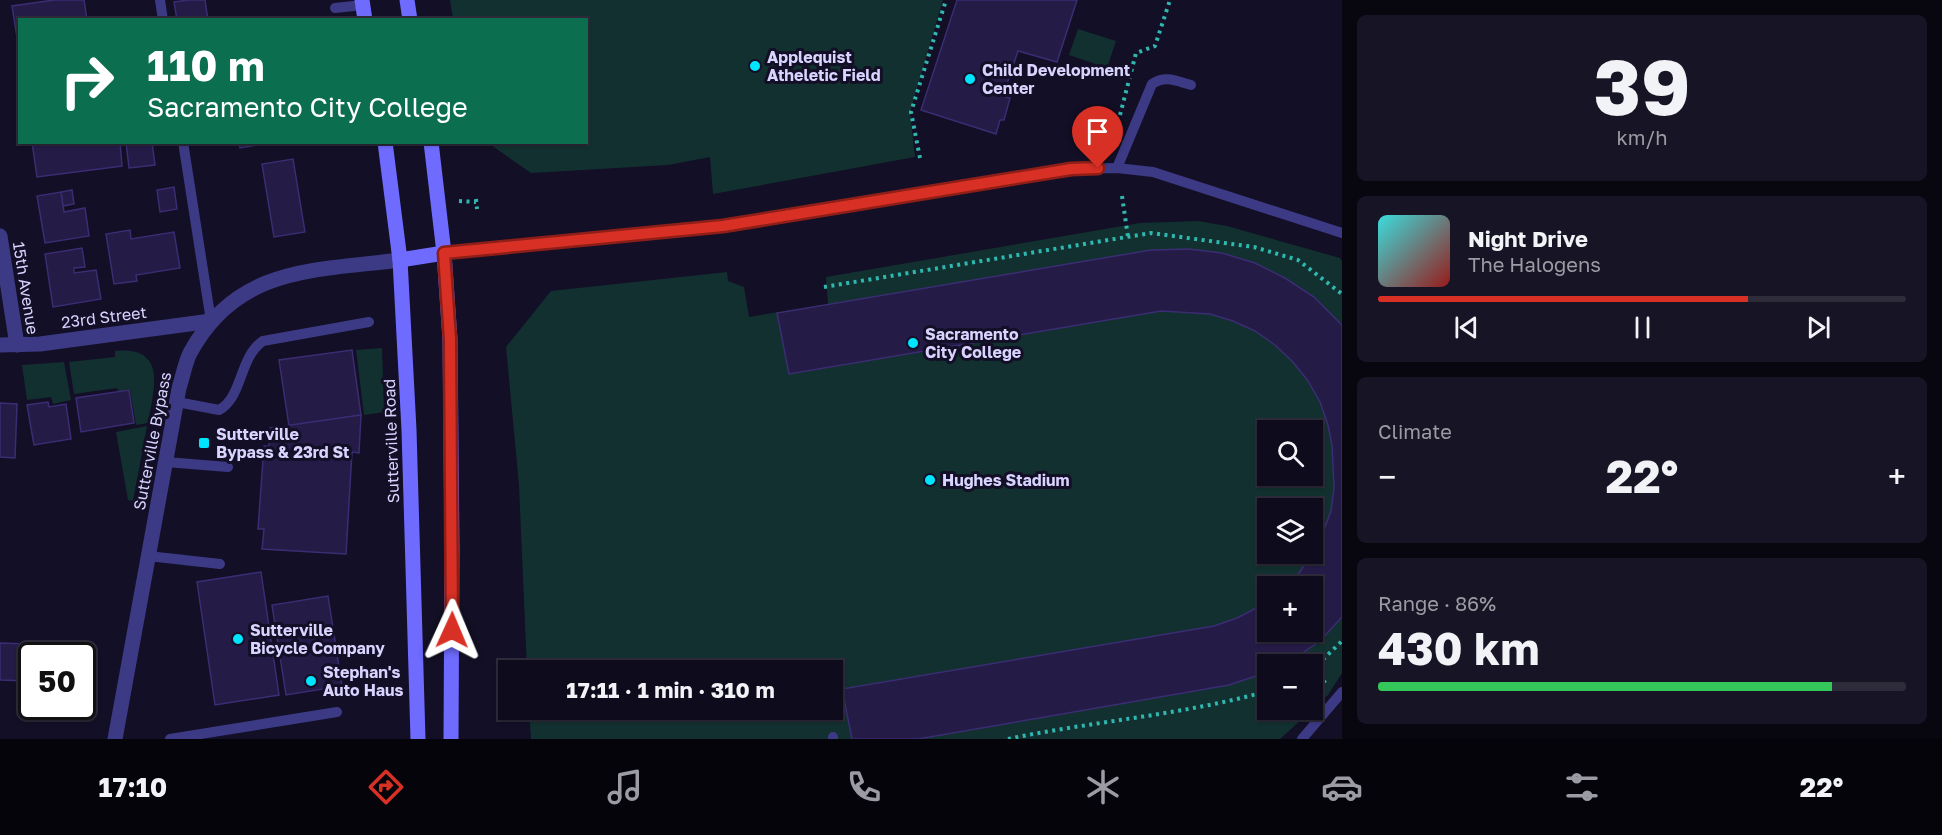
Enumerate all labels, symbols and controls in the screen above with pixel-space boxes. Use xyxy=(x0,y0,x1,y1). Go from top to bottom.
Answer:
text: 39 xyxy=(1593,39,1691,132)
text: 110 m xyxy=(147,40,265,90)
icon: right xyxy=(48,42,126,120)
place label: Applequist Atheletic Field xyxy=(767,47,881,85)
marker: Applequist Atheletic Field xyxy=(748,59,762,73)
place label: Child Development Center xyxy=(982,60,1130,98)
marker: Child Development Center xyxy=(963,72,977,86)
text: Sacramento City College xyxy=(147,91,468,123)
pin xyxy=(1072,106,1123,168)
icon: arrive xyxy=(1081,115,1114,148)
text: km/h xyxy=(1617,125,1667,149)
text: Night Drive xyxy=(1468,225,1588,252)
street label: 15th Avenue xyxy=(9,240,43,336)
text: The Halogens xyxy=(1468,252,1601,276)
street label: 23rd Street xyxy=(60,302,148,332)
icon: previous xyxy=(1450,311,1483,344)
icon: pause xyxy=(1626,311,1659,344)
icon: next xyxy=(1802,311,1835,344)
place label: Sacramento City College xyxy=(925,324,1021,362)
marker: Sacramento City College xyxy=(906,336,920,350)
street label: Sutterville Bypass xyxy=(129,370,175,512)
street label: Sutterville Road xyxy=(379,379,403,503)
text: Climate xyxy=(1378,419,1452,443)
map controls xyxy=(1257,420,1323,720)
button: search xyxy=(1257,420,1323,486)
place label: Sutterville Bypass & 23rd St xyxy=(216,424,349,462)
marker: Sutterville Bypass & 23rd St xyxy=(197,436,211,450)
text: 22° xyxy=(1606,449,1678,503)
text: − xyxy=(1378,457,1396,496)
text: + xyxy=(1888,457,1906,496)
place label: Hughes Stadium xyxy=(942,470,1070,490)
marker: Hughes Stadium xyxy=(923,473,937,487)
button: layers xyxy=(1257,498,1323,564)
button: + xyxy=(1257,576,1323,642)
text: Range · 86% xyxy=(1378,591,1496,615)
position arrow xyxy=(420,598,484,662)
place label: Sutterville Bicycle Company xyxy=(250,620,385,658)
text: 430 km xyxy=(1378,621,1540,675)
marker: Sutterville Bicycle Company xyxy=(231,632,245,646)
speed limit sign: 50 xyxy=(18,642,96,720)
button: − xyxy=(1257,654,1323,720)
place label: Stephan's Auto Haus xyxy=(323,662,404,700)
marker: Stephan's Auto Haus xyxy=(304,674,318,688)
text: 17:11 · 1 min · 310 m xyxy=(566,676,775,703)
icon: directions xyxy=(365,766,407,808)
icon: music xyxy=(604,766,646,808)
icon: phone xyxy=(843,766,885,808)
icon: climate xyxy=(1082,766,1124,808)
icon: car xyxy=(1321,766,1363,808)
icon: filters xyxy=(1561,766,1603,808)
text: 17:10 xyxy=(99,771,167,803)
text: 22° xyxy=(1800,771,1843,803)

